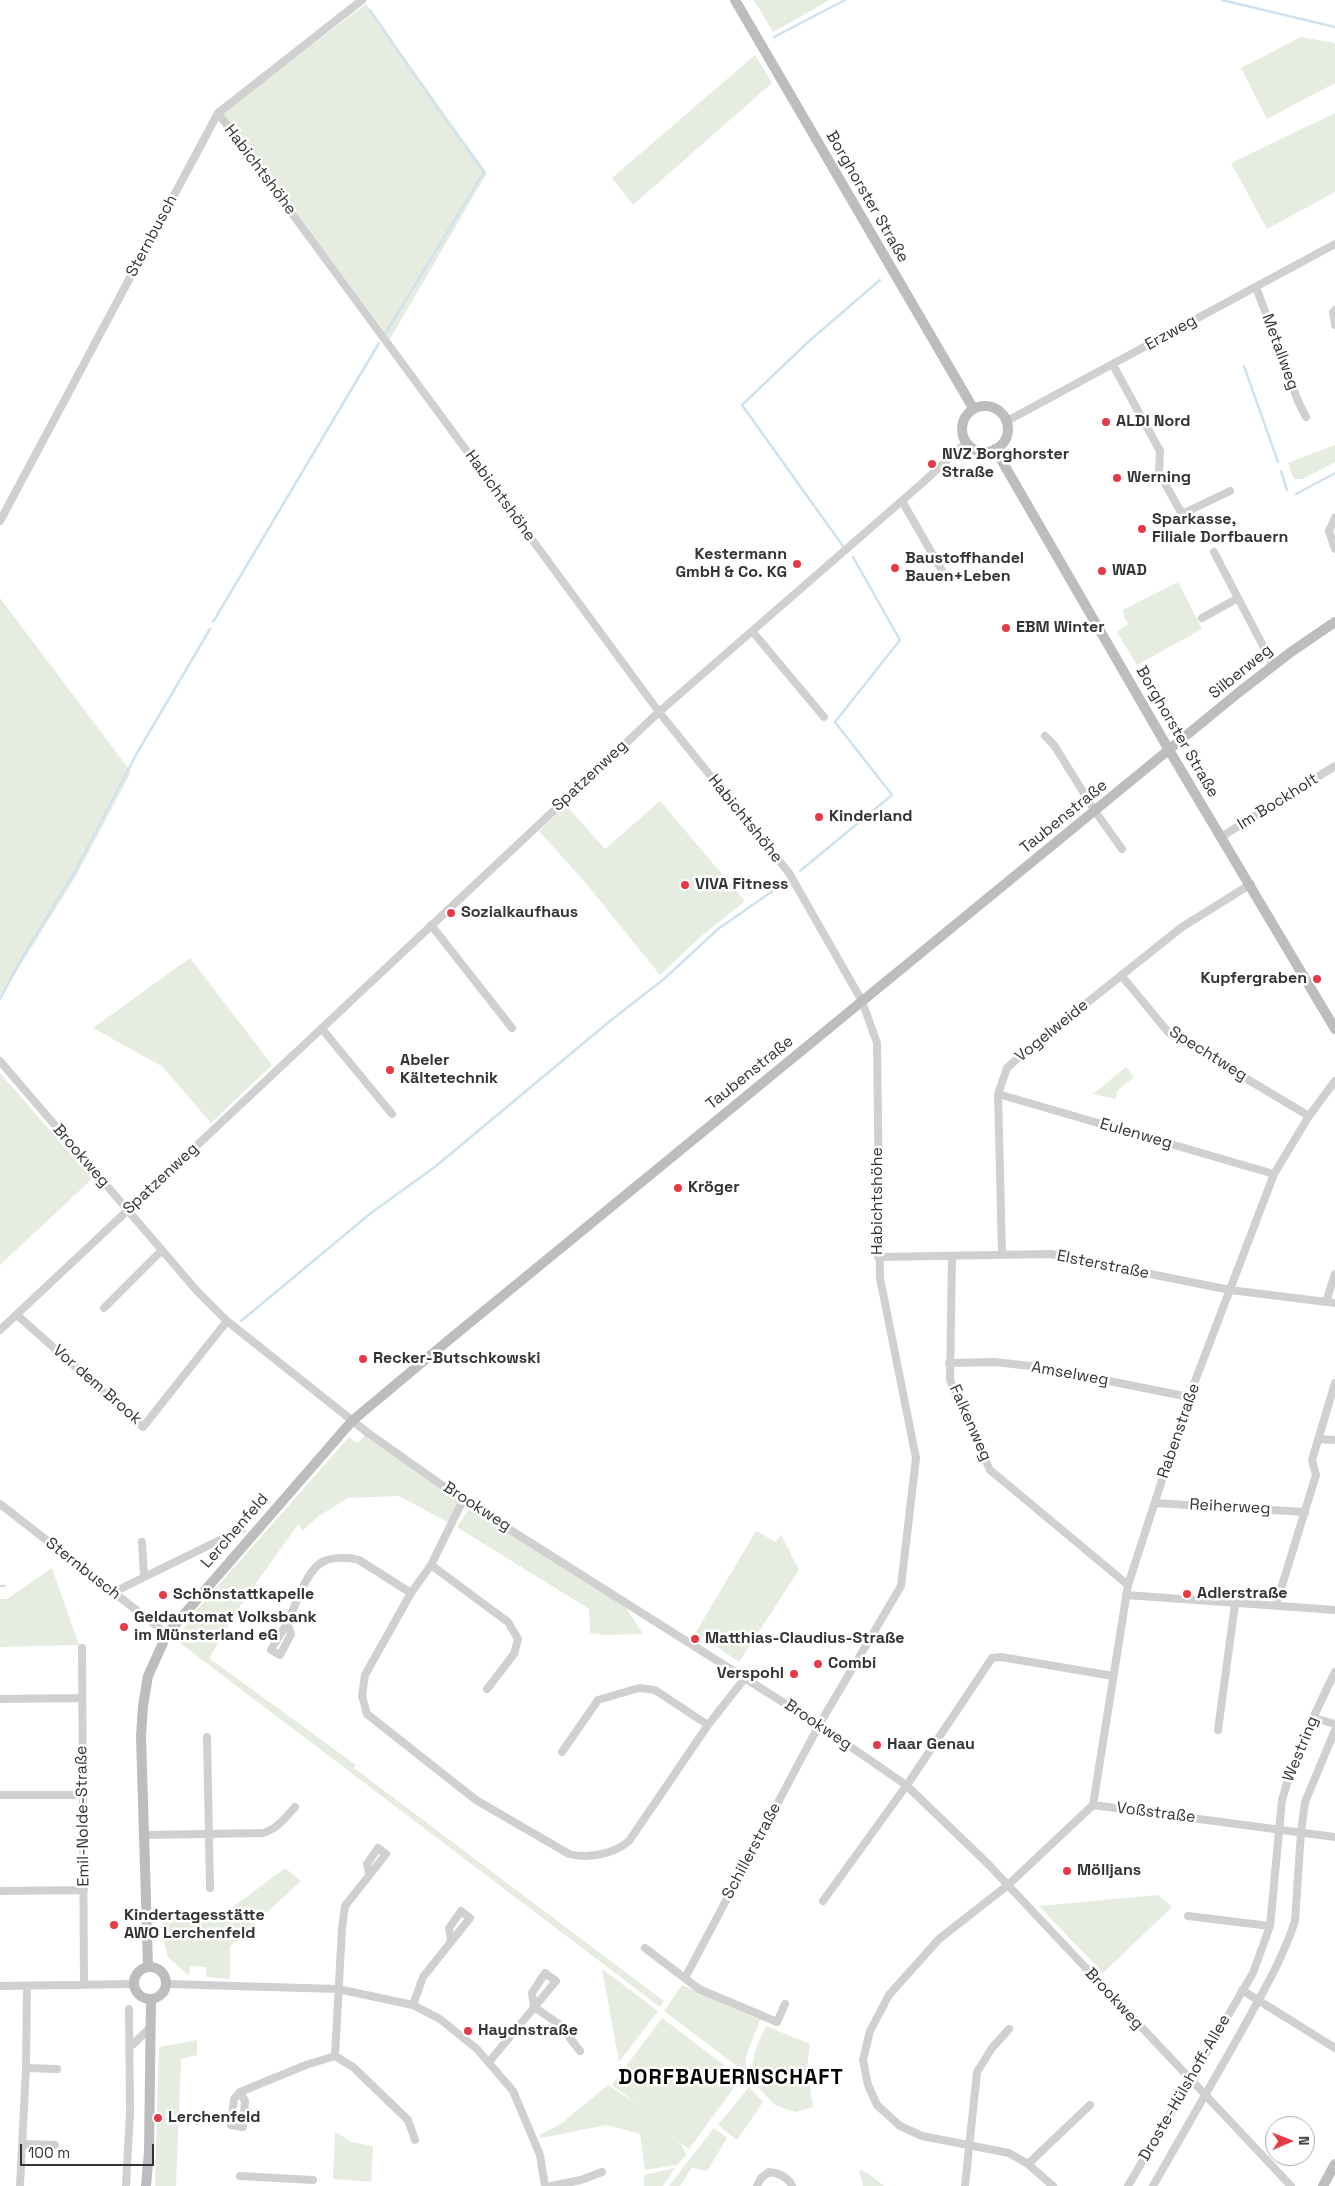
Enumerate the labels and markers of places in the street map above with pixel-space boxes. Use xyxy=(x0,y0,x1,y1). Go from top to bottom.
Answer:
place label: ALDI Nord xyxy=(1116,412,1191,432)
marker: ALDI Nord xyxy=(1100,416,1112,428)
place label: NVZ Borghorster Straße xyxy=(942,445,1069,483)
marker: NVZ Borghorster Straße xyxy=(926,458,938,470)
place label: Werning xyxy=(1127,468,1191,488)
marker: Werning xyxy=(1111,472,1123,484)
place label: Sparkasse, Filiale Dorfbauern xyxy=(1152,510,1288,548)
marker: Sparkasse, Filiale Dorfbauern xyxy=(1136,523,1148,535)
place label: Kestermann GmbH & Co. KG xyxy=(675,545,787,583)
place label: Baustoffhandel Bauen+Leben xyxy=(905,549,1024,587)
marker: Kestermann GmbH & Co. KG xyxy=(791,558,803,570)
place label: WAD xyxy=(1112,561,1147,581)
marker: Baustoffhandel Bauen+Leben xyxy=(889,562,901,574)
marker: WAD xyxy=(1096,565,1108,577)
place label: EBM Winter xyxy=(1016,618,1104,638)
marker: EBM Winter xyxy=(1000,622,1012,634)
place label: Kinderland xyxy=(829,807,912,827)
marker: Kinderland xyxy=(813,811,825,823)
place label: VIVA Fitness xyxy=(695,875,788,895)
marker: VIVA Fitness xyxy=(679,879,691,891)
place label: Sozialkaufhaus xyxy=(461,903,578,923)
marker: Sozialkaufhaus xyxy=(445,907,457,919)
place label: Kupfergraben xyxy=(1200,969,1307,989)
marker: Kupfergraben xyxy=(1311,973,1323,985)
place label: Abeler Kältetechnik xyxy=(400,1051,498,1089)
marker: Abeler Kältetechnik xyxy=(384,1064,396,1076)
place label: Kröger xyxy=(688,1178,740,1198)
marker: Kröger xyxy=(672,1182,684,1194)
place label: Recker-Butschkowski xyxy=(373,1349,540,1369)
marker: Recker-Butschkowski xyxy=(357,1353,369,1365)
place label: Adlerstraße xyxy=(1197,1584,1288,1604)
place label: Schönstattkapelle xyxy=(173,1585,314,1605)
marker: Adlerstraße xyxy=(1181,1588,1193,1600)
marker: Schönstattkapelle xyxy=(157,1589,169,1601)
place label: Geldautomat Volksbank im Münsterland eG xyxy=(134,1608,317,1646)
marker: Geldautomat Volksbank im Münsterland eG xyxy=(118,1621,130,1633)
place label: Matthias-Claudius-Straße xyxy=(705,1629,905,1649)
marker: Matthias-Claudius-Straße xyxy=(689,1633,701,1645)
place label: Combi xyxy=(828,1654,876,1674)
marker: Combi xyxy=(812,1658,824,1670)
place label: Verspohl xyxy=(717,1664,784,1684)
marker: Verspohl xyxy=(788,1668,800,1680)
place label: Haar Genau xyxy=(887,1735,975,1755)
marker: Haar Genau xyxy=(871,1739,883,1751)
place label: Mölljans xyxy=(1077,1861,1141,1881)
marker: Mölljans xyxy=(1061,1865,1073,1877)
place label: Kindertagesstätte AWO Lerchenfeld xyxy=(124,1906,265,1944)
marker: Kindertagesstätte AWO Lerchenfeld xyxy=(108,1919,120,1931)
place label: Haydnstraße xyxy=(478,2021,578,2041)
marker: Haydnstraße xyxy=(462,2025,474,2037)
place label: Lerchenfeld xyxy=(168,2108,260,2128)
marker: Lerchenfeld xyxy=(152,2112,164,2124)

